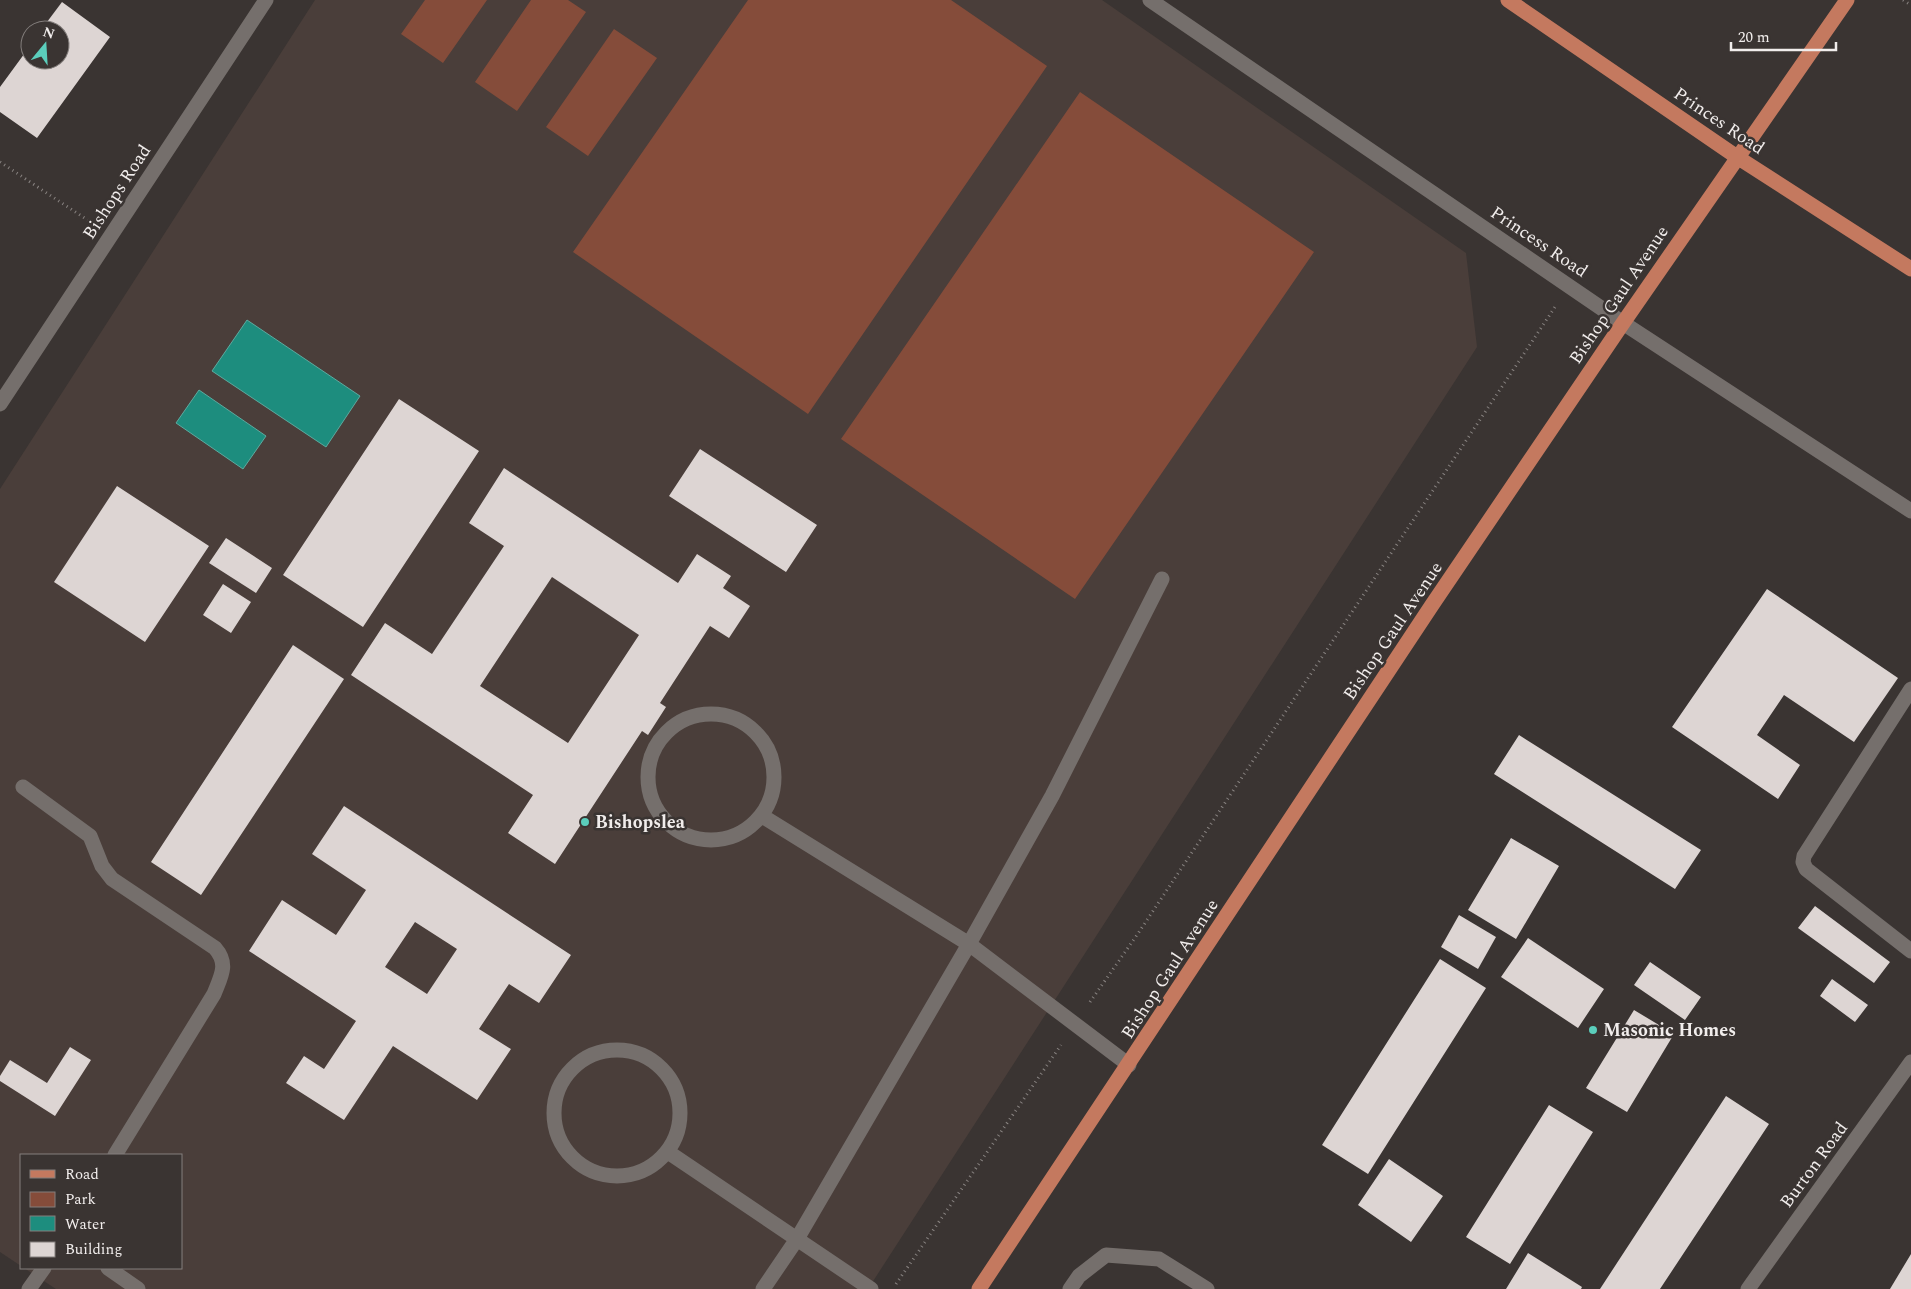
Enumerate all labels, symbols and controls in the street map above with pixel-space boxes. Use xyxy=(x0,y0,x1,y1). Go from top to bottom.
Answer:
north arrow xyxy=(20,20,70,70)
scale bar xyxy=(1731,20,1836,52)
text: N xyxy=(40,21,58,45)
text: 20 m xyxy=(1738,26,1770,49)
street label: Princes Road xyxy=(1668,81,1770,161)
street label: Bishops Road xyxy=(76,139,158,245)
street label: Princess Road xyxy=(1485,199,1593,285)
street label: Bishop Gaul Avenue xyxy=(1562,220,1676,370)
street label: Bishop Gaul Avenue xyxy=(1336,556,1450,706)
place label: Bishopslea xyxy=(595,809,686,836)
marker: Bishopslea xyxy=(579,816,591,828)
street label: Bishop Gaul Avenue xyxy=(1115,894,1225,1044)
place label: Masonic Homes xyxy=(1603,1017,1736,1044)
marker: Masonic Homes xyxy=(1587,1024,1599,1036)
street label: Burton Road xyxy=(1773,1116,1855,1214)
legend xyxy=(20,1154,182,1269)
text: Road xyxy=(65,1163,99,1186)
text: Park xyxy=(65,1188,96,1211)
text: Water xyxy=(65,1213,105,1236)
text: Building xyxy=(65,1238,122,1261)

